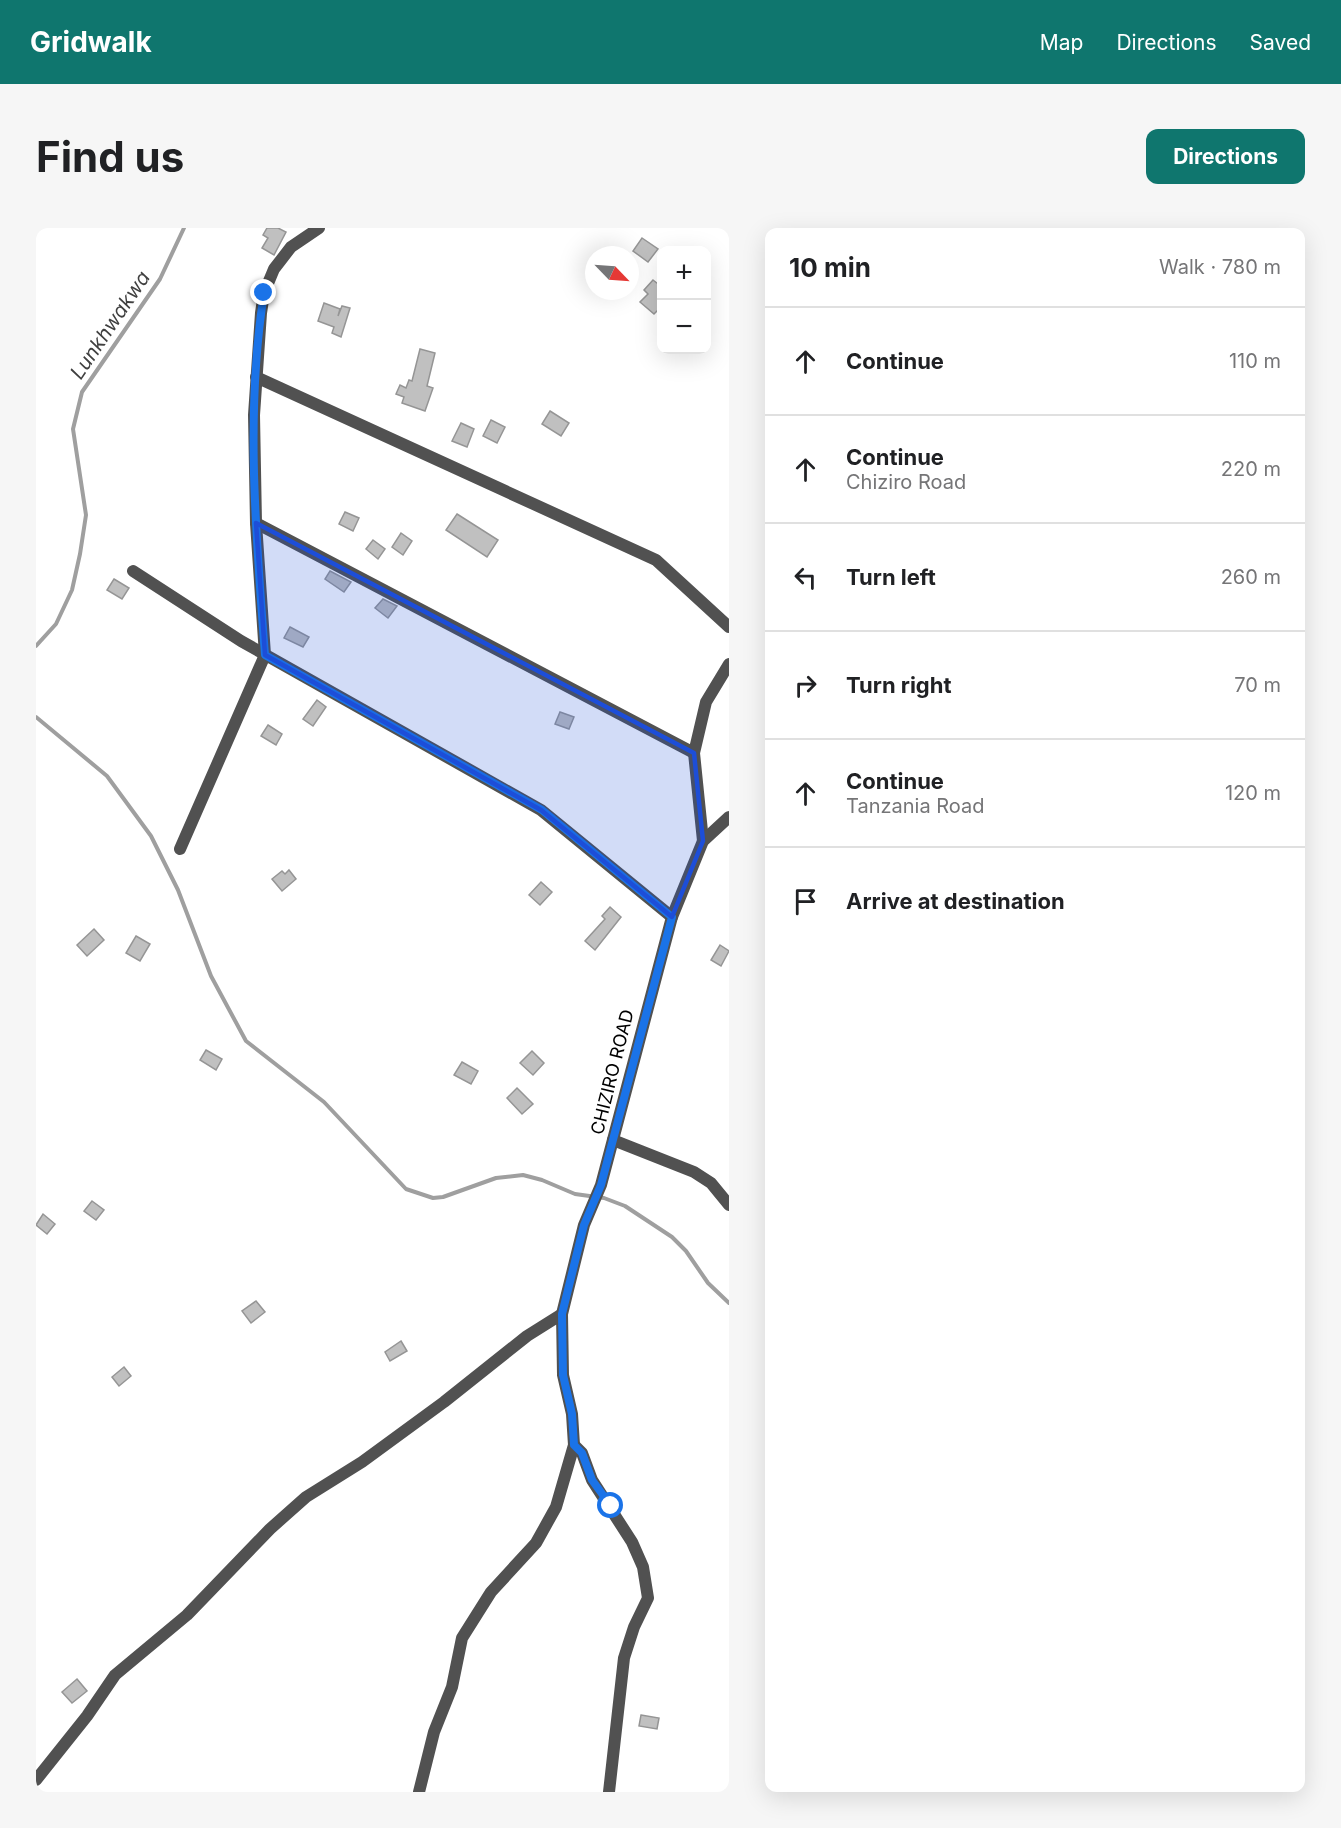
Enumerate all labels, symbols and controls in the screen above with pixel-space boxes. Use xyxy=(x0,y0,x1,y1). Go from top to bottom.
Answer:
text: Gridwalk xyxy=(30,25,152,59)
text: Map xyxy=(1040,30,1083,55)
text: Directions xyxy=(1116,30,1217,55)
text: Saved xyxy=(1250,30,1311,55)
button: Directions xyxy=(1146,129,1305,184)
text: Find us xyxy=(36,131,184,182)
north arrow xyxy=(585,246,639,300)
map controls xyxy=(657,246,711,354)
button: + xyxy=(657,246,711,300)
text: 10 min xyxy=(789,252,871,283)
text: Walk · 780 m xyxy=(1159,255,1281,279)
water label: Lunkhwakwa xyxy=(65,266,155,384)
route end xyxy=(250,279,276,305)
button: − xyxy=(657,300,711,354)
icon: ahead xyxy=(789,345,822,378)
text: Continue xyxy=(846,348,944,374)
text: 110 m xyxy=(1229,349,1281,373)
text: Continue xyxy=(846,444,944,470)
icon: ahead xyxy=(789,453,822,486)
text: 220 m xyxy=(1221,457,1281,481)
text: Chiziro Road xyxy=(846,470,966,494)
icon: left xyxy=(789,561,822,594)
text: Turn left xyxy=(846,564,936,590)
text: 260 m xyxy=(1221,565,1281,589)
icon: right xyxy=(789,669,822,702)
text: Turn right xyxy=(846,672,952,698)
text: 70 m xyxy=(1234,673,1281,697)
text: Continue xyxy=(846,768,944,794)
icon: ahead xyxy=(789,777,822,810)
text: 120 m xyxy=(1225,781,1281,805)
text: Tanzania Road xyxy=(846,794,985,818)
icon: arrive xyxy=(789,885,822,918)
text: Arrive at destination xyxy=(846,888,1065,914)
street label: CHIZIRO ROAD xyxy=(586,1007,638,1137)
route start xyxy=(597,1492,623,1518)

